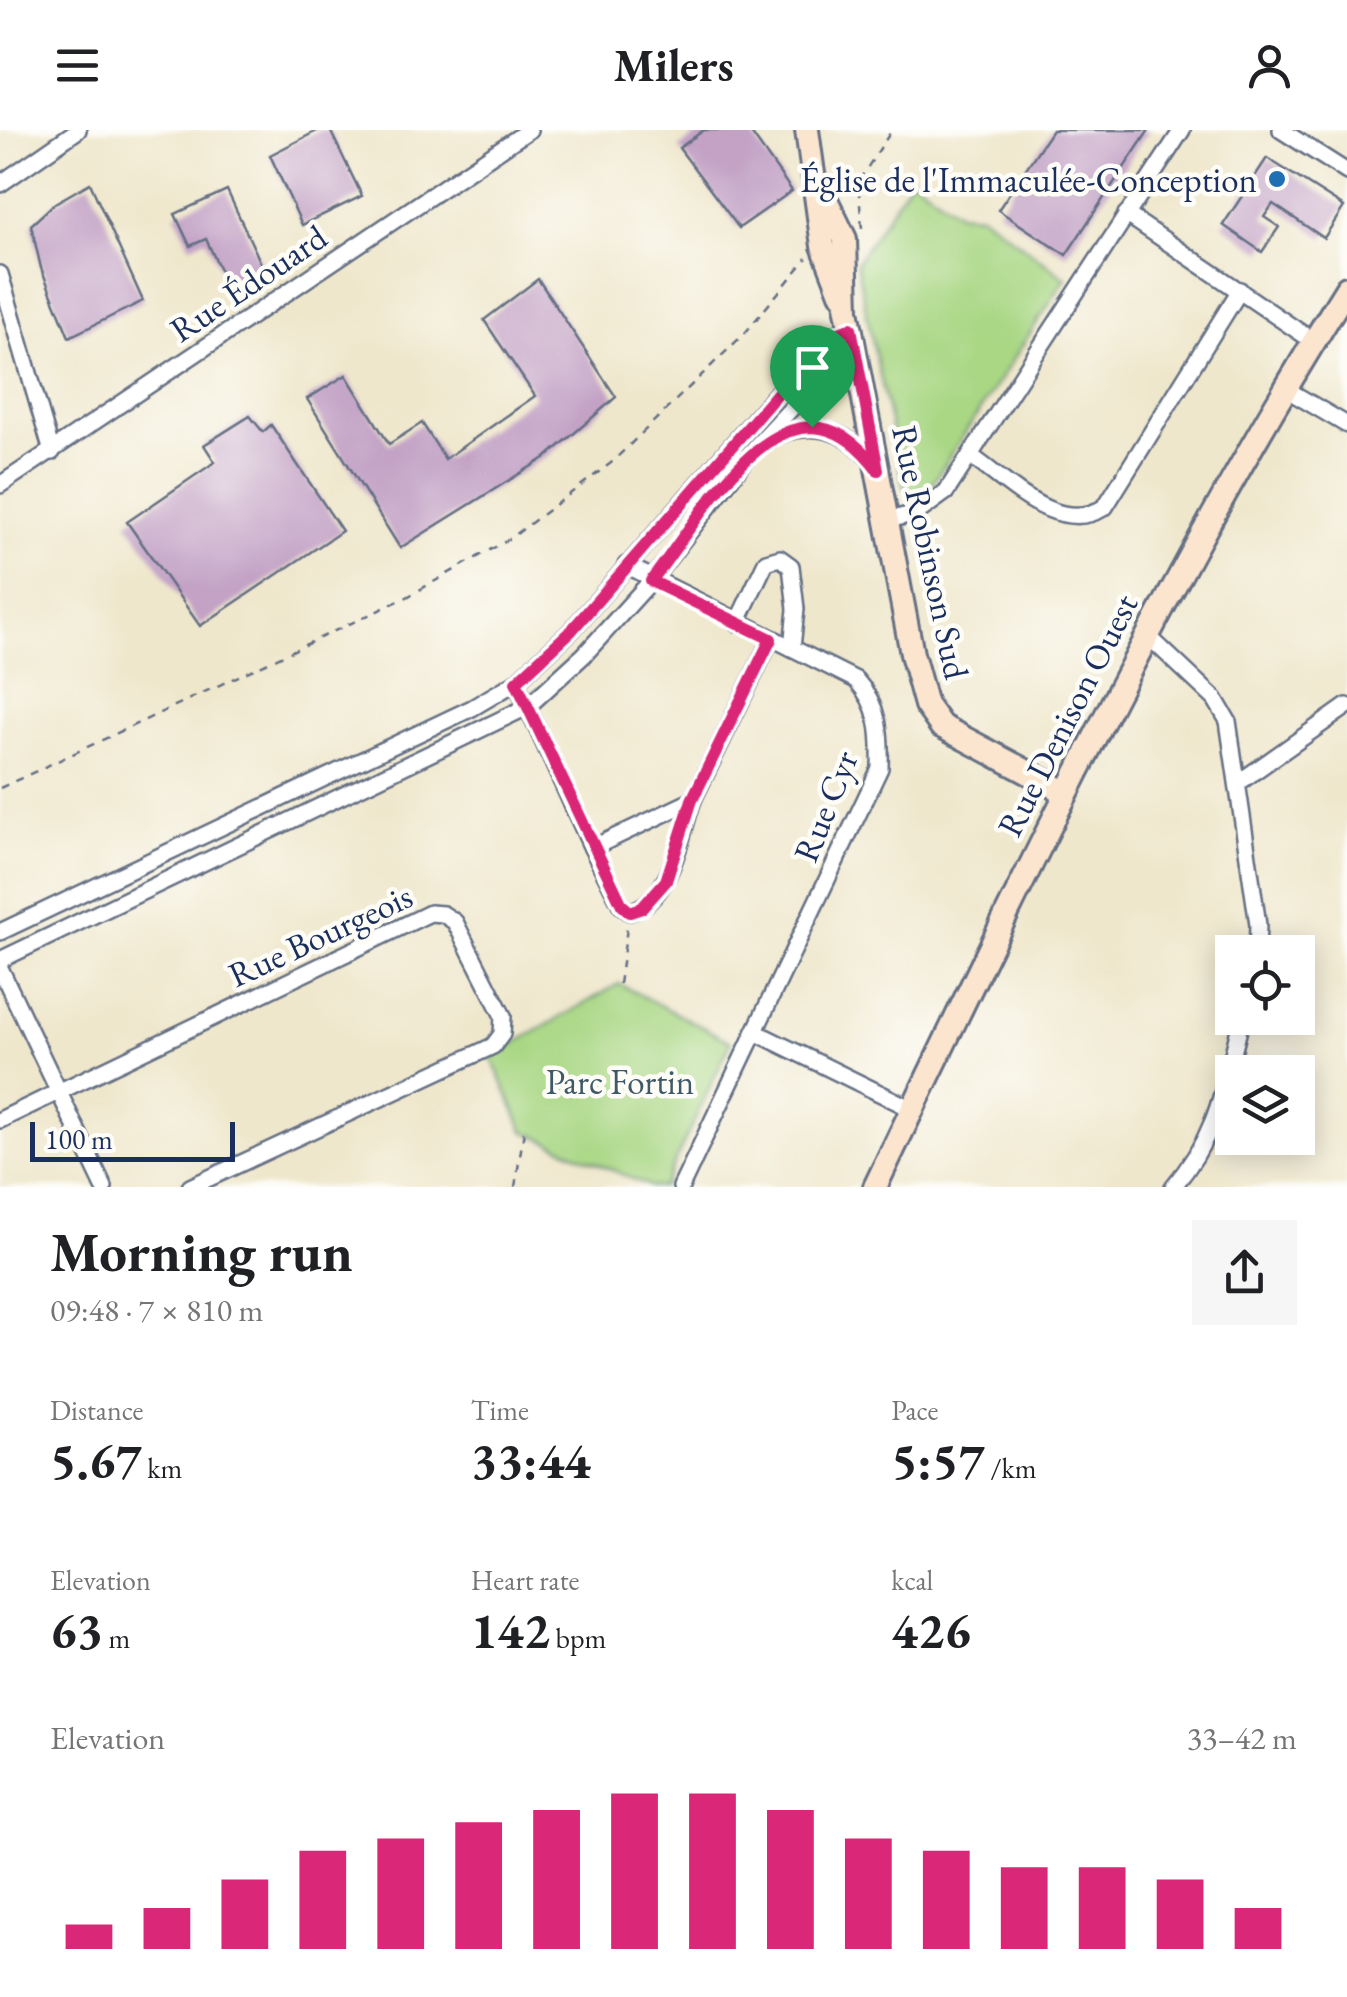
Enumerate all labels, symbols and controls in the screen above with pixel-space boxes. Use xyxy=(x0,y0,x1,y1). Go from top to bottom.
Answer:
text: Milers xyxy=(613,36,734,94)
icon: menu xyxy=(50,38,105,93)
icon: person xyxy=(1242,38,1297,93)
place label: Église de l'Immaculée-Conception xyxy=(800,157,1257,202)
marker: Église de l'Immaculée-Conception xyxy=(1266,168,1288,190)
street label: Rue Édouard xyxy=(161,214,335,352)
pin xyxy=(770,325,855,428)
icon: arrive xyxy=(785,340,840,395)
street label: Rue Robinson Sud xyxy=(882,421,980,683)
street label: Rue Denison Ouest xyxy=(986,586,1148,844)
street label: Rue Cyr xyxy=(782,744,868,868)
street label: Rue Bourgeois xyxy=(221,873,419,997)
map controls xyxy=(1215,935,1315,1155)
button: locate xyxy=(1215,935,1315,1035)
button: layers xyxy=(1215,1055,1315,1155)
park label: Parc Fortin xyxy=(546,1059,694,1104)
scale bar xyxy=(30,1117,235,1162)
text: 100 m xyxy=(45,1121,113,1157)
text: Morning run xyxy=(50,1216,353,1287)
button: share xyxy=(1192,1220,1297,1325)
text: 09:48 · 7 × 810 m xyxy=(50,1289,263,1331)
text: Distance xyxy=(50,1392,144,1428)
text: Time xyxy=(471,1392,529,1428)
text: Pace xyxy=(891,1392,938,1428)
text: 5.67 xyxy=(50,1428,142,1493)
text: 33:44 xyxy=(471,1428,591,1493)
text: 5:57 xyxy=(891,1428,985,1493)
text: km xyxy=(142,1450,182,1486)
text: /km xyxy=(985,1450,1036,1486)
text: Elevation xyxy=(50,1562,151,1598)
text: Heart rate xyxy=(471,1562,579,1598)
text: kcal xyxy=(891,1562,933,1598)
text: 63 xyxy=(50,1598,103,1663)
text: 142 xyxy=(471,1598,550,1663)
text: 426 xyxy=(891,1598,971,1663)
text: m xyxy=(103,1620,130,1656)
text: bpm xyxy=(550,1620,606,1656)
text: Elevation xyxy=(50,1717,165,1759)
text: 33–42 m xyxy=(1187,1717,1297,1759)

